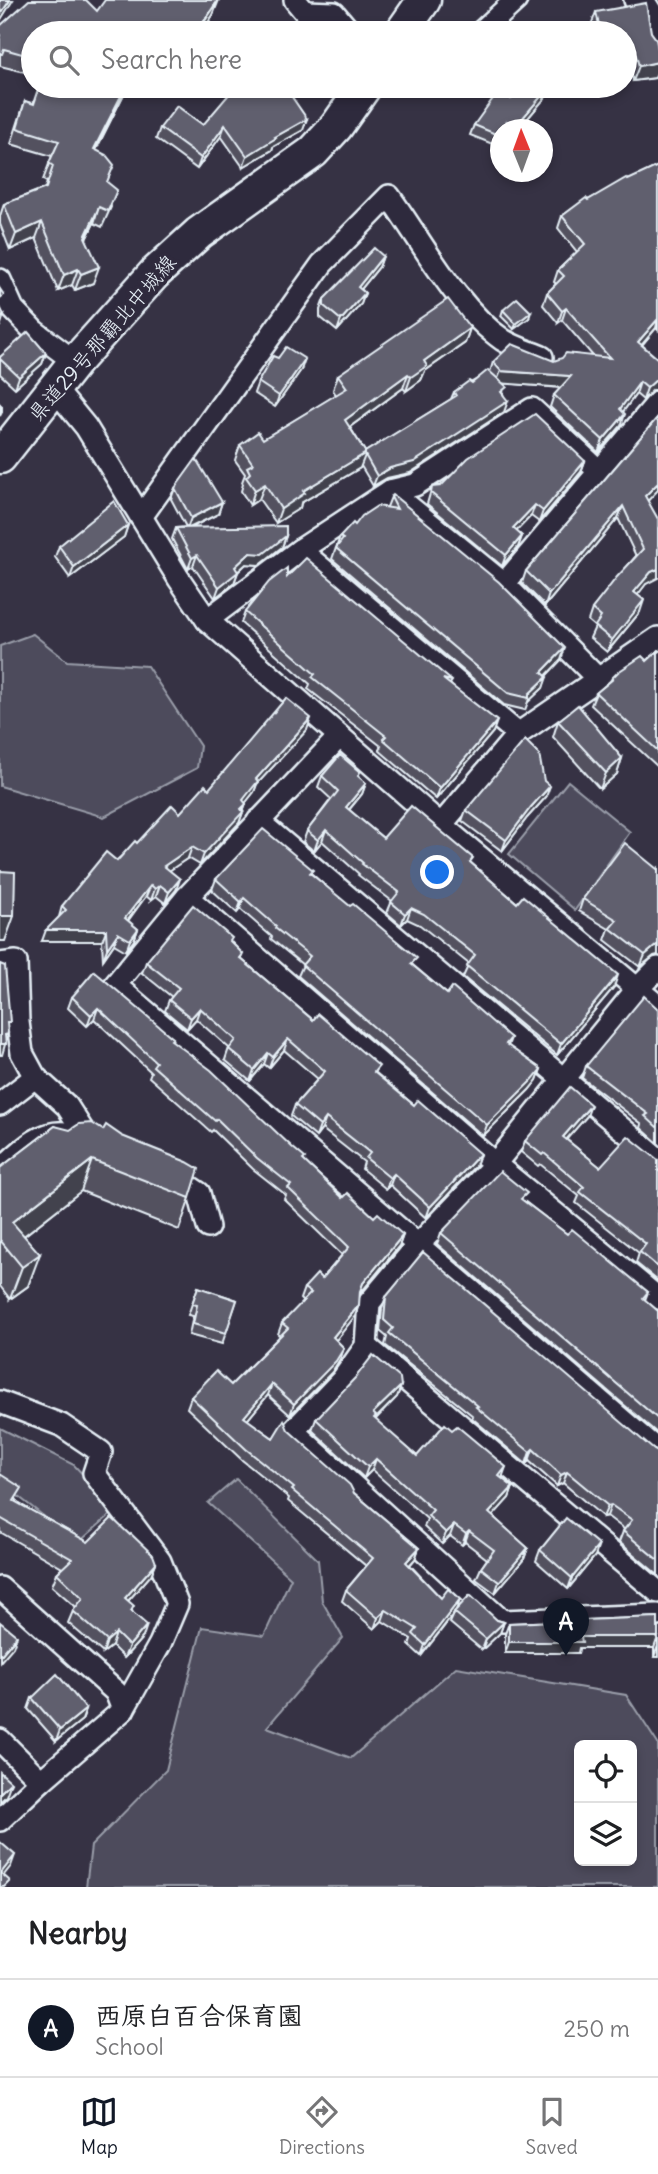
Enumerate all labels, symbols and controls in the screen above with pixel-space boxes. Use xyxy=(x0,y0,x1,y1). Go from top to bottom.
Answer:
search box xyxy=(21,21,637,98)
icon: search xyxy=(45,41,83,79)
text: Search here xyxy=(101,43,242,76)
north arrow xyxy=(490,119,553,182)
street label: 県道29号那覇北中城線 xyxy=(22,249,182,427)
your location xyxy=(420,855,454,889)
pin: A xyxy=(543,1598,589,1656)
map controls xyxy=(574,1740,637,1866)
button: locate xyxy=(574,1740,637,1803)
button: layers xyxy=(574,1803,637,1866)
text: Nearby xyxy=(28,1914,128,1952)
text: 西原白百合保育園 xyxy=(95,1999,303,2032)
text: A xyxy=(44,2014,58,2043)
text: 250 m xyxy=(563,2014,630,2043)
text: School xyxy=(95,2032,164,2061)
tab: Map xyxy=(80,2093,118,2159)
tab: Directions xyxy=(279,2093,365,2159)
tab: Saved xyxy=(526,2093,578,2159)

